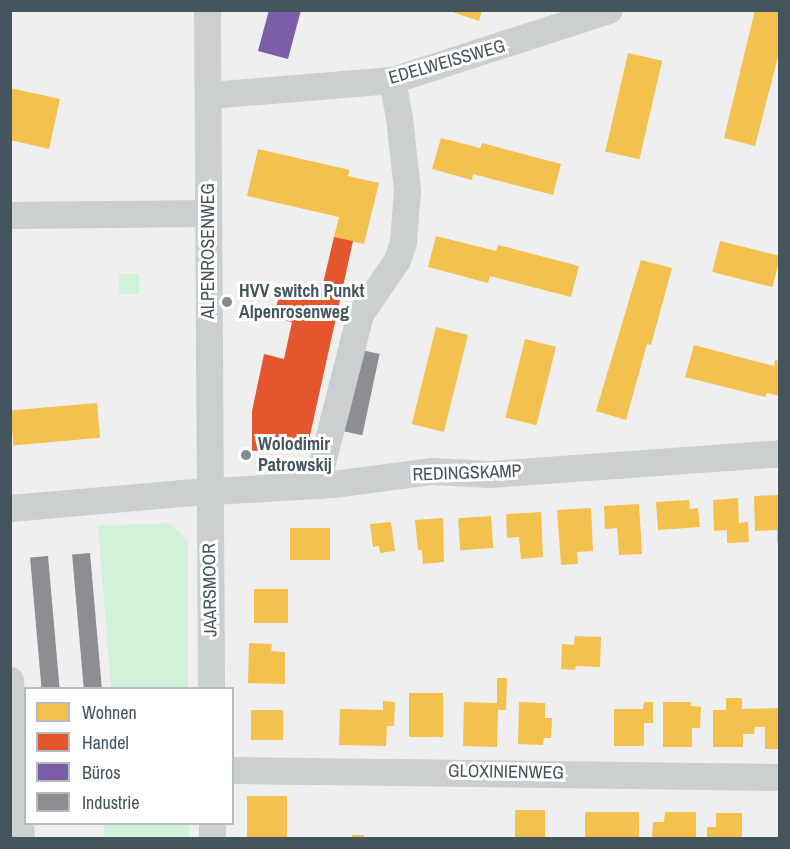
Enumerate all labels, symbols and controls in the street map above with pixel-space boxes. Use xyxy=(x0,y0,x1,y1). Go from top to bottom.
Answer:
street label: EDELWEISSWEG xyxy=(386,35,508,89)
street label: ALPENROSENWEG xyxy=(197,183,219,319)
place label: HVV switch Punkt Alpenrosenweg xyxy=(239,281,364,324)
marker: HVV switch Punkt Alpenrosenweg xyxy=(220,295,234,309)
place label: Wolodimir Patrowskij xyxy=(258,434,332,476)
marker: Wolodimir Patrowskij xyxy=(239,448,253,462)
street label: REDINGSKAMP xyxy=(412,460,522,486)
street label: JAARSMOOR xyxy=(198,543,222,637)
legend xyxy=(24,687,234,825)
text: Wohnen xyxy=(82,700,137,725)
text: Handel xyxy=(82,730,129,755)
text: Büros xyxy=(82,760,121,785)
street label: GLOXINIENWEG xyxy=(448,760,564,784)
text: Industrie xyxy=(82,790,139,815)

